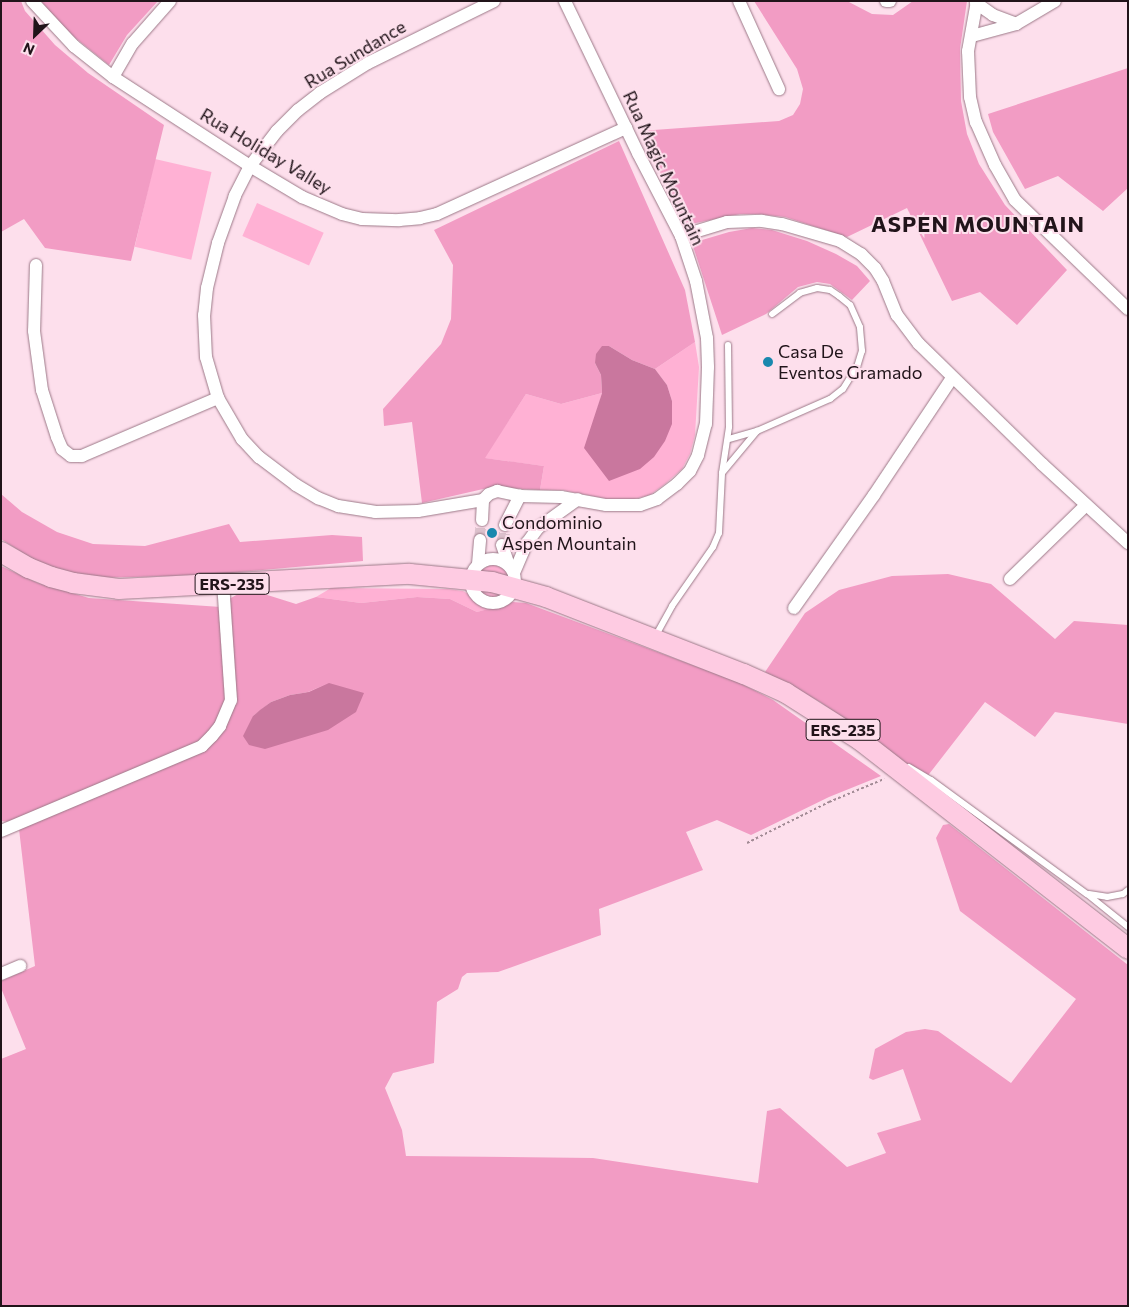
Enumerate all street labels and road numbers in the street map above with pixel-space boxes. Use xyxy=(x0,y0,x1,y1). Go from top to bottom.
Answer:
street label: Rua Sundance xyxy=(300,15,410,93)
street label: Rua Magic Mountain xyxy=(619,87,709,249)
street label: Rua Holiday Valley xyxy=(196,103,336,199)
road number: ERS-235 xyxy=(194,570,270,598)
road number: ERS-235 xyxy=(806,716,880,744)

